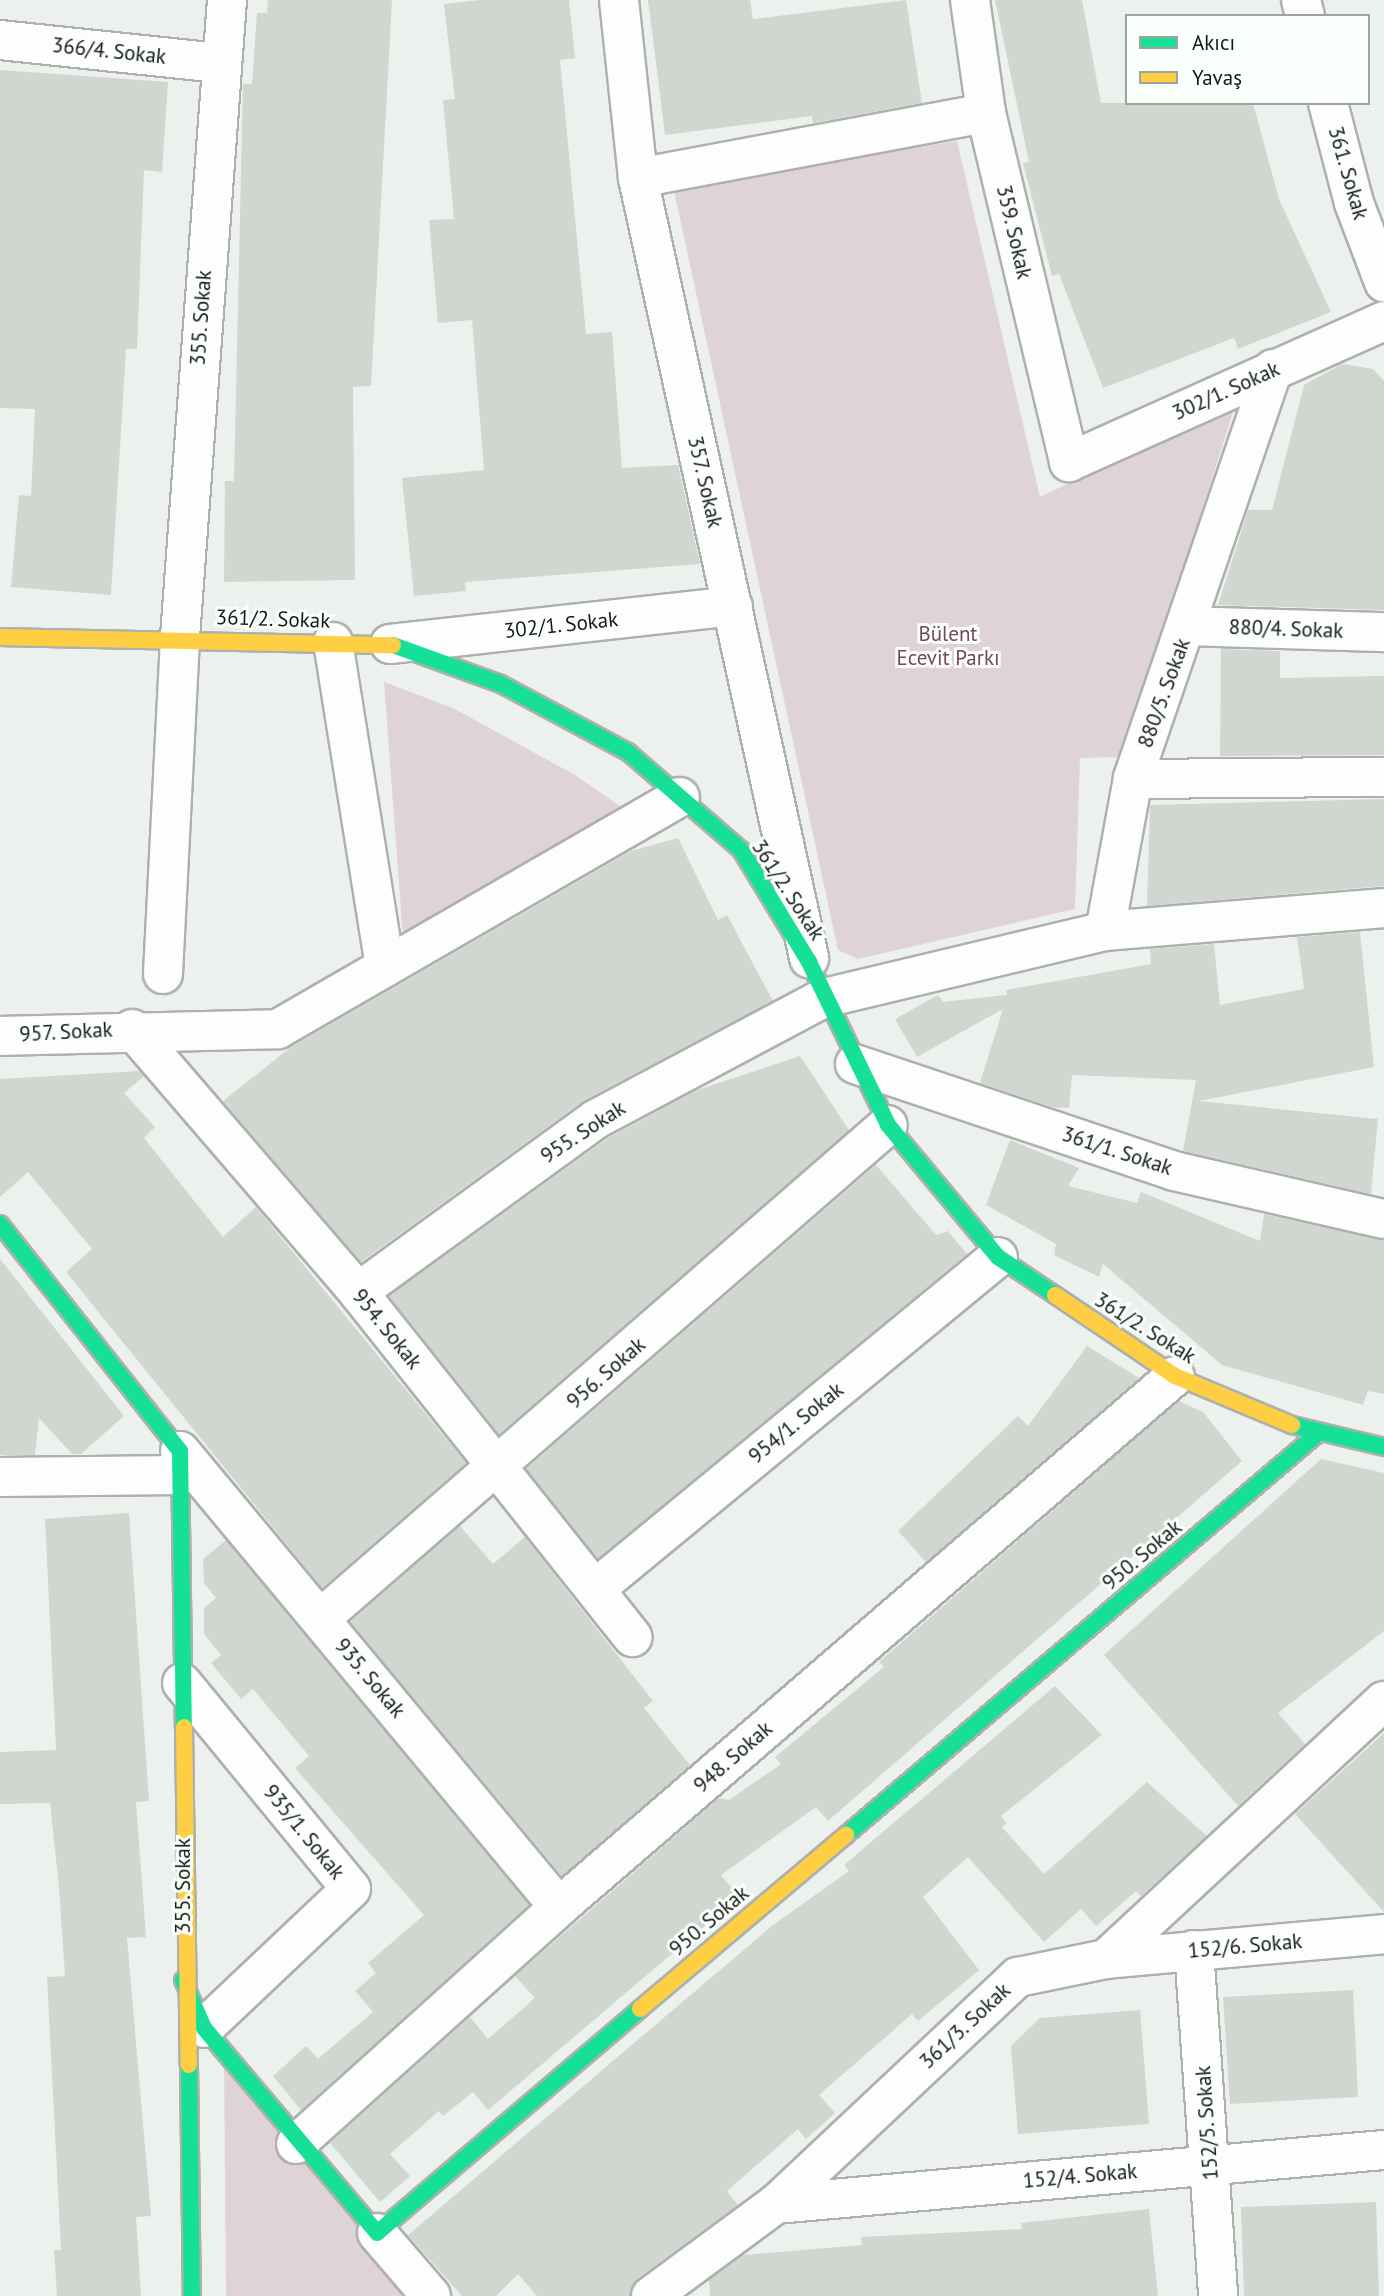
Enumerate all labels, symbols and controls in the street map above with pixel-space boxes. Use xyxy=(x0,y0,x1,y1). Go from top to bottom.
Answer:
legend xyxy=(1125,14,1370,105)
text: Akıcı xyxy=(1192,29,1235,56)
street label: 366/4. Sokak xyxy=(50,32,168,70)
text: Yavaş xyxy=(1192,64,1242,91)
street label: 361. Sokak xyxy=(1322,123,1374,223)
street label: 359. Sokak xyxy=(991,182,1037,282)
street label: 355. Sokak xyxy=(185,269,217,367)
street label: 302/1. Sokak xyxy=(1168,356,1284,426)
street label: 357. Sokak xyxy=(682,433,728,531)
street label: 361/2. Sokak xyxy=(214,604,332,634)
street label: 302/1. Sokak xyxy=(502,606,620,644)
street label: 880/4. Sokak xyxy=(1227,614,1345,644)
park label: Bülent Ecevit Parkı xyxy=(896,621,1000,671)
street label: 880/5. Sokak xyxy=(1132,634,1196,752)
street label: 361/2. Sokak xyxy=(746,834,830,946)
street label: 957. Sokak xyxy=(18,1017,114,1047)
street label: 955. Sokak xyxy=(535,1095,631,1169)
street label: 361/1. Sokak xyxy=(1058,1121,1176,1181)
street label: 954. Sokak xyxy=(347,1283,427,1375)
street label: 361/2. Sokak xyxy=(1089,1287,1201,1369)
street label: 956. Sokak xyxy=(561,1332,651,1414)
street label: 954/1. Sokak xyxy=(743,1377,849,1469)
street label: 950. Sokak xyxy=(1097,1514,1187,1596)
street label: 935. Sokak xyxy=(329,1633,411,1723)
street label: 948. Sokak xyxy=(688,1716,778,1798)
street label: 935/1. Sokak xyxy=(258,1779,350,1885)
street label: 355. Sokak xyxy=(170,1837,196,1935)
street label: 950. Sokak xyxy=(664,1880,754,1962)
street label: 152/6. Sokak xyxy=(1186,1928,1304,1964)
street label: 361/3. Sokak xyxy=(914,1977,1016,2075)
street label: 152/5. Sokak xyxy=(1190,2064,1224,2182)
street label: 152/4. Sokak xyxy=(1021,2158,1139,2194)

